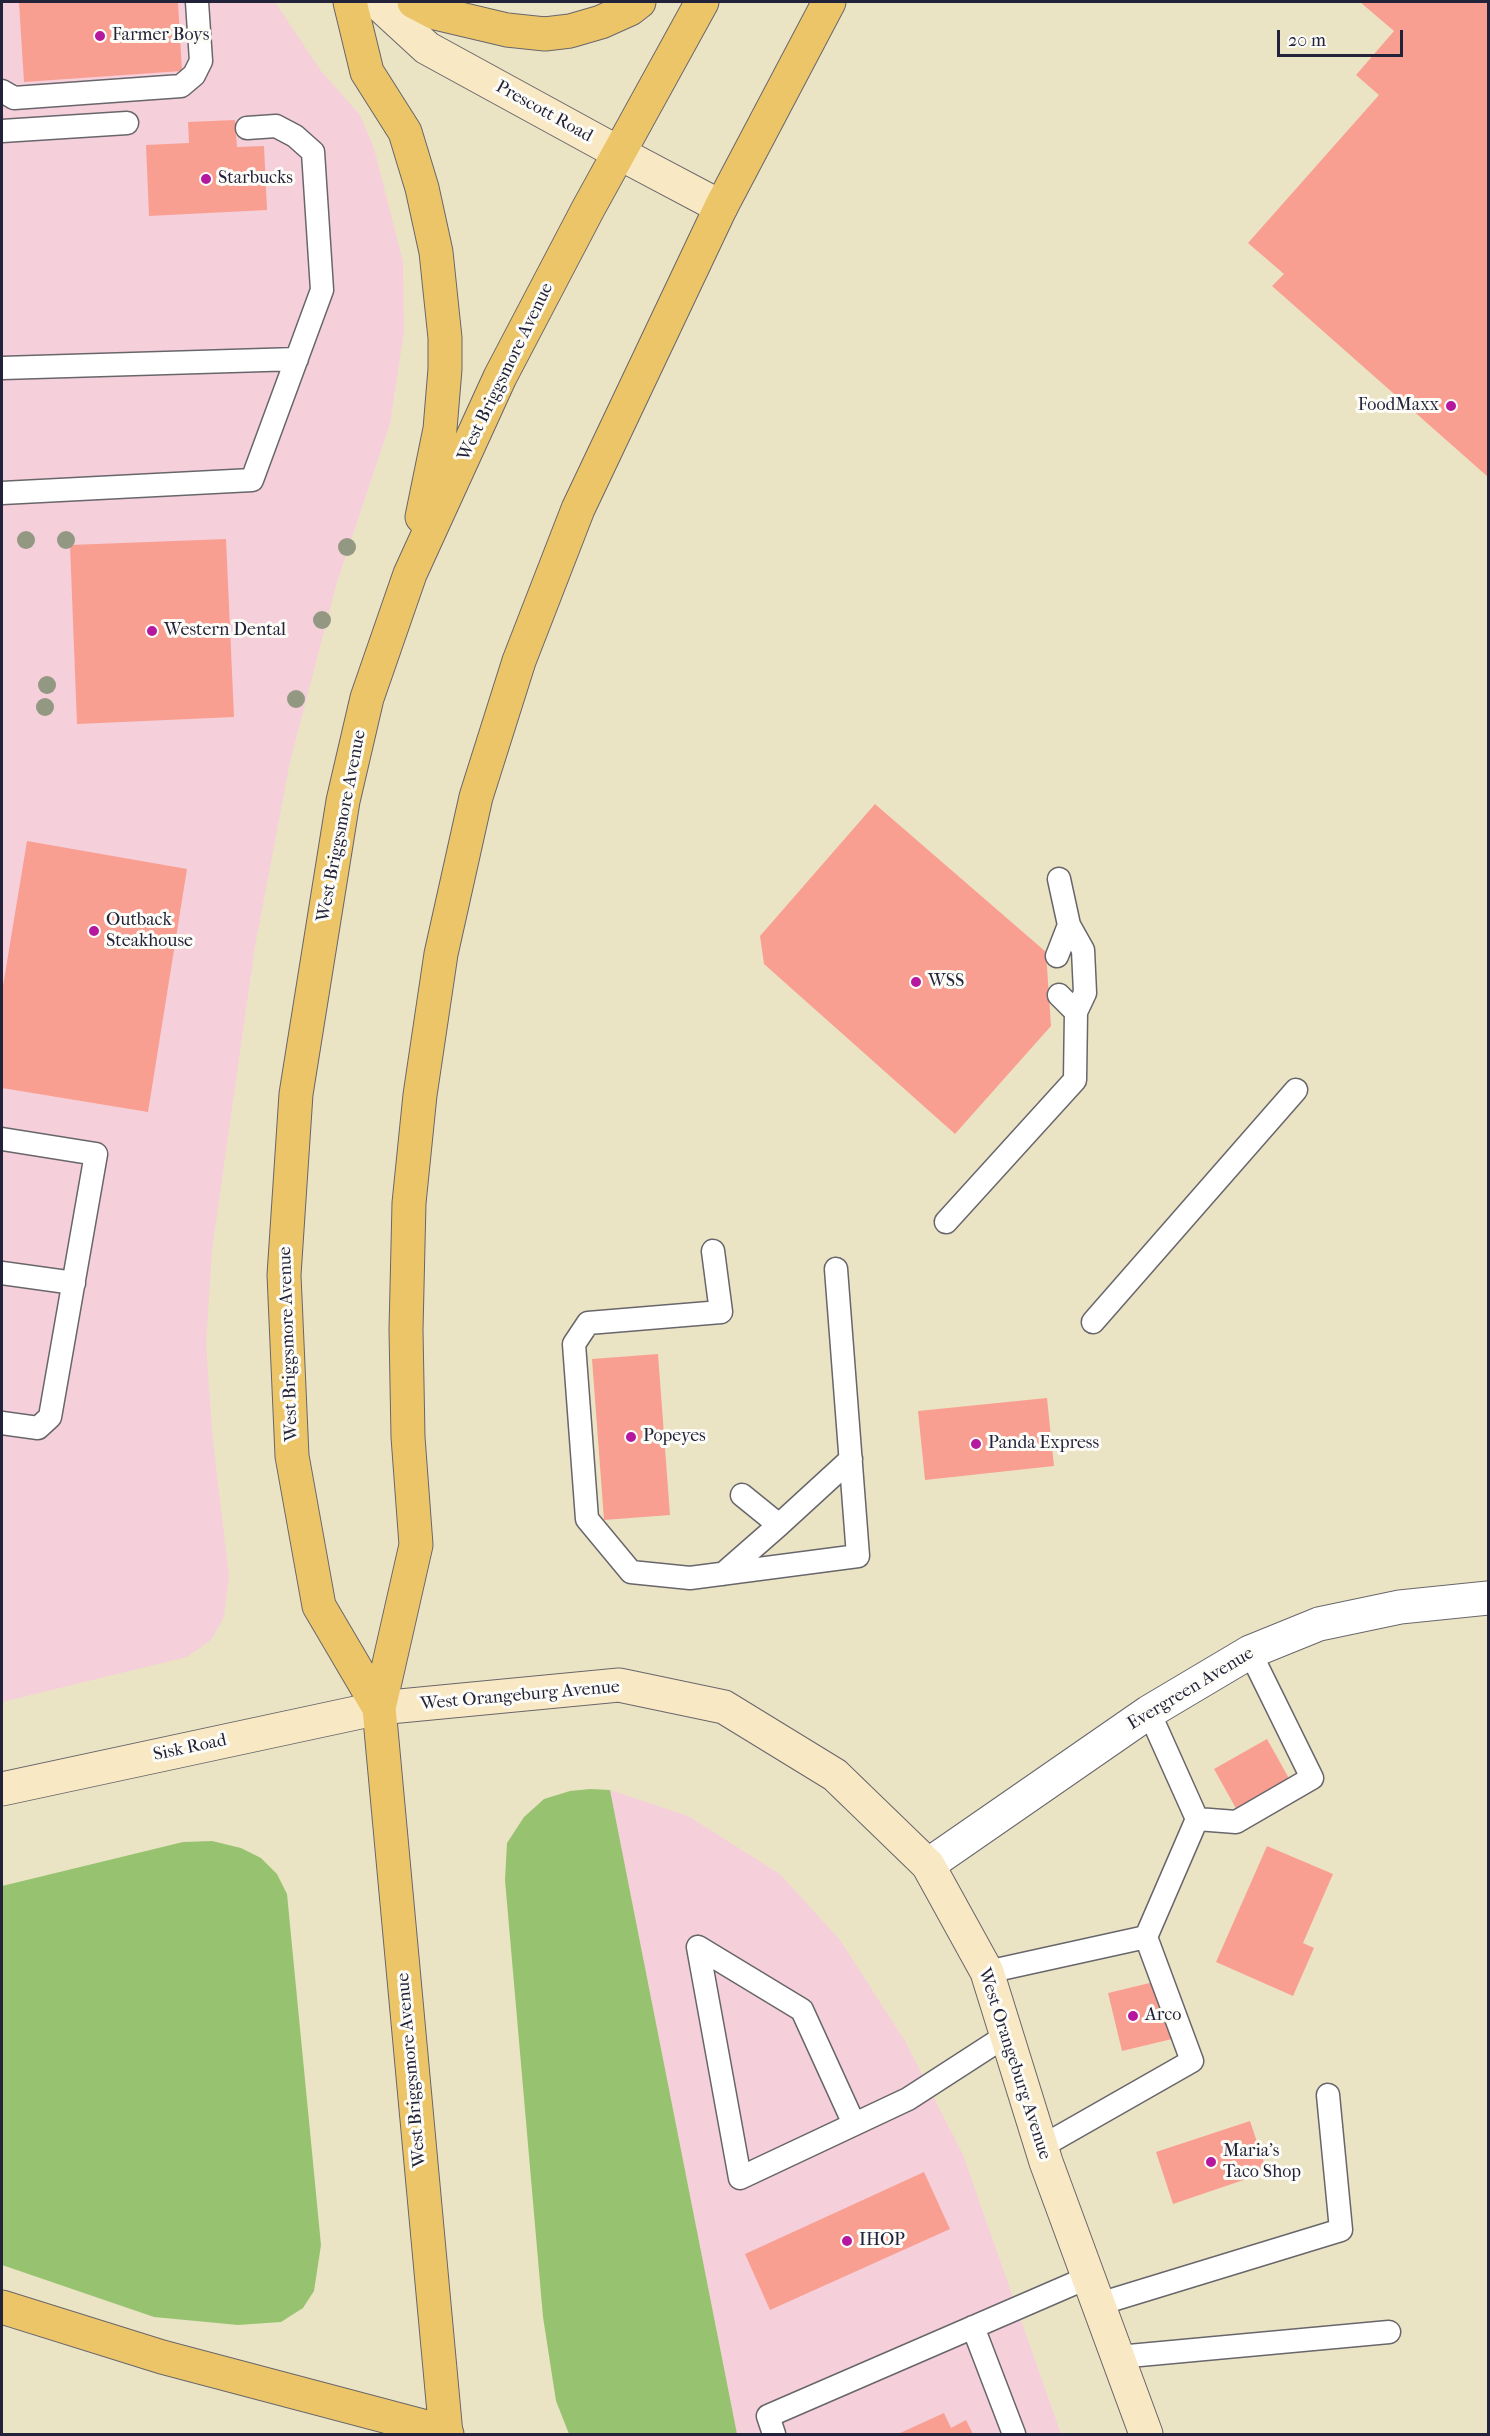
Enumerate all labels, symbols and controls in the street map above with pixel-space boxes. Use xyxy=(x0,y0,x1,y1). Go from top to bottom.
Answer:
scale bar xyxy=(1280,18,1406,56)
place label: Farmer Boys xyxy=(112,25,209,47)
marker: Farmer Boys xyxy=(93,29,107,43)
text: 20 m xyxy=(1288,30,1326,51)
street label: Prescott Road xyxy=(492,76,596,148)
place label: Starbucks xyxy=(218,168,293,190)
marker: Starbucks xyxy=(199,172,213,186)
street label: West Briggsmore Avenue xyxy=(454,280,558,464)
place label: FoodMaxx xyxy=(1358,395,1439,417)
marker: FoodMaxx xyxy=(1444,399,1458,413)
place label: Western Dental xyxy=(164,620,286,642)
marker: Western Dental xyxy=(145,624,159,638)
street label: West Briggsmore Avenue xyxy=(313,728,371,924)
place label: Outback Steakhouse xyxy=(106,910,193,952)
marker: Outback Steakhouse xyxy=(87,924,101,938)
place label: WSS xyxy=(928,971,964,993)
marker: WSS xyxy=(909,975,923,989)
street label: West Briggsmore Avenue xyxy=(275,1246,303,1442)
place label: Popeyes xyxy=(643,1426,706,1448)
marker: Popeyes xyxy=(624,1430,638,1444)
place label: Panda Express xyxy=(988,1433,1099,1455)
marker: Panda Express xyxy=(969,1437,983,1451)
street label: Evergreen Avenue xyxy=(1124,1643,1258,1735)
street label: West Orangeburg Avenue xyxy=(419,1677,621,1715)
street label: Sisk Road xyxy=(151,1730,229,1766)
street label: West Orangeburg Avenue xyxy=(973,1965,1055,2163)
street label: West Briggsmore Avenue xyxy=(393,1972,431,2168)
place label: Arco xyxy=(1145,2005,1181,2027)
marker: Arco xyxy=(1126,2009,1140,2023)
place label: Maria's Taco Shop xyxy=(1223,2141,1301,2184)
marker: Maria's Taco Shop xyxy=(1204,2155,1218,2169)
place label: IHOP xyxy=(859,2230,905,2252)
marker: IHOP xyxy=(840,2234,854,2248)

